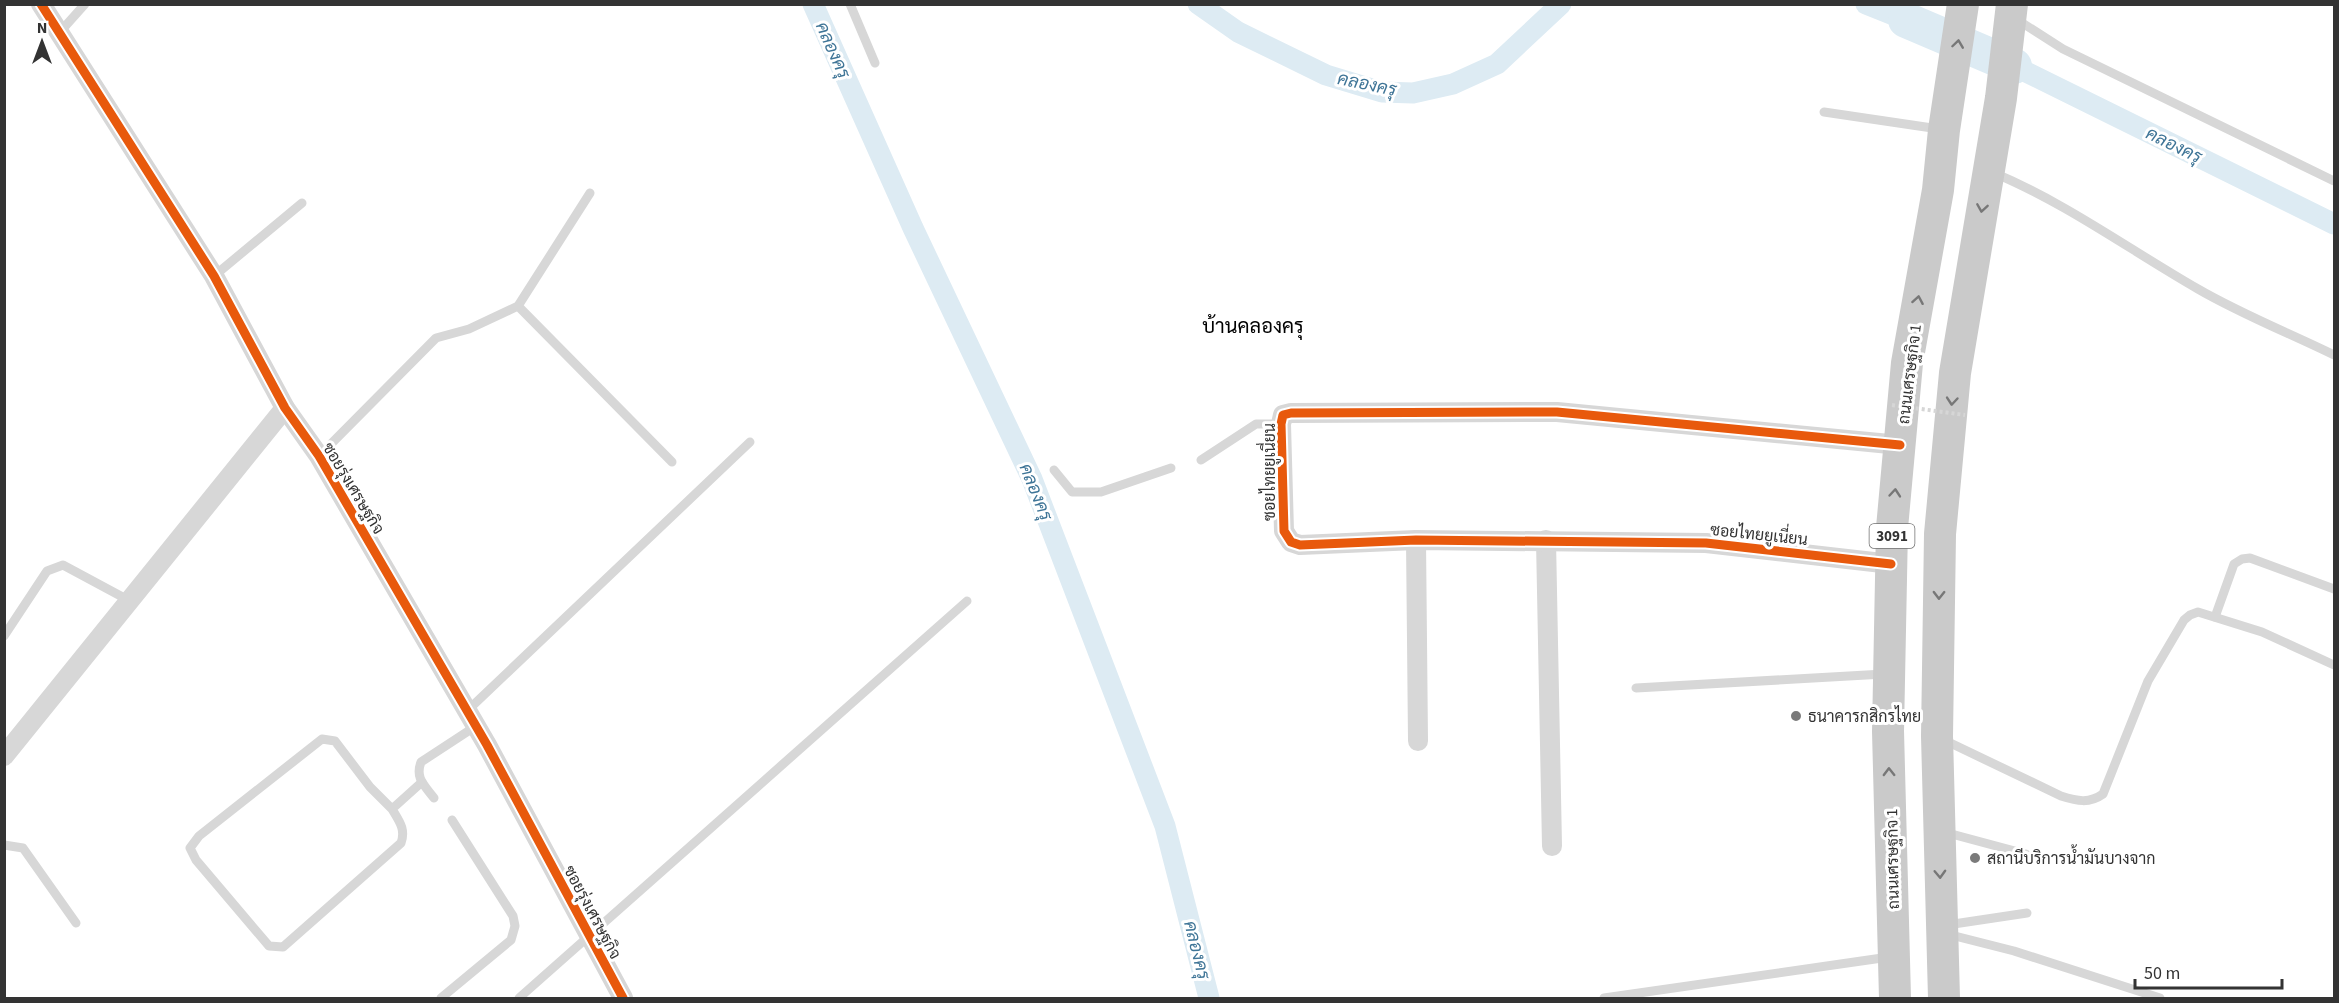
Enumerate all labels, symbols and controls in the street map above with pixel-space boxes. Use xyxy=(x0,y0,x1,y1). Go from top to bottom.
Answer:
north arrow xyxy=(12,12,72,72)
text: N xyxy=(37,17,47,39)
water label: คลองครุ xyxy=(809,18,857,84)
one-way arrow xyxy=(1952,39,1964,48)
water label: คลองครุ xyxy=(1335,66,1400,103)
water label: คลองครุ xyxy=(2142,121,2207,170)
one-way arrow xyxy=(1976,203,1989,213)
one-way arrow xyxy=(1912,295,1924,305)
district label: บ้านคลองครุ xyxy=(1202,313,1304,341)
street label: ถนนเศรษฐกิจ 1 xyxy=(1893,323,1927,425)
one-way arrow xyxy=(1946,396,1959,405)
street label: ซอยไทยยูเนี่ยน xyxy=(1255,423,1281,521)
street label: ซอยรุ่งเศรษฐกิจ xyxy=(317,439,389,538)
water label: คลองครุ xyxy=(1013,460,1059,526)
one-way arrow xyxy=(1888,489,1901,498)
street label: ซอยไทยยูเนี่ยน xyxy=(1709,515,1809,551)
road number: 3091 xyxy=(1870,524,1914,548)
one-way arrow xyxy=(1933,591,1945,600)
place label: ธนาคารกสิกรไทย xyxy=(1808,705,1921,728)
marker: ธนาคารกสิกรไทย xyxy=(1789,709,1803,723)
one-way arrow xyxy=(1883,768,1896,777)
street label: ถนนเศรษฐกิจ 1 xyxy=(1881,808,1905,910)
place label: สถานีบริการน้ำมันบางจาก xyxy=(1987,844,2156,870)
marker: สถานีบริการน้ำมันบางจาก xyxy=(1968,851,1982,865)
street label: ซอยรุ่งเศรษฐกิจ xyxy=(558,862,626,963)
one-way arrow xyxy=(1934,870,1947,879)
water label: คลองครุ xyxy=(1177,918,1216,983)
scale bar xyxy=(2135,952,2282,990)
text: 50 m xyxy=(2144,961,2180,986)

